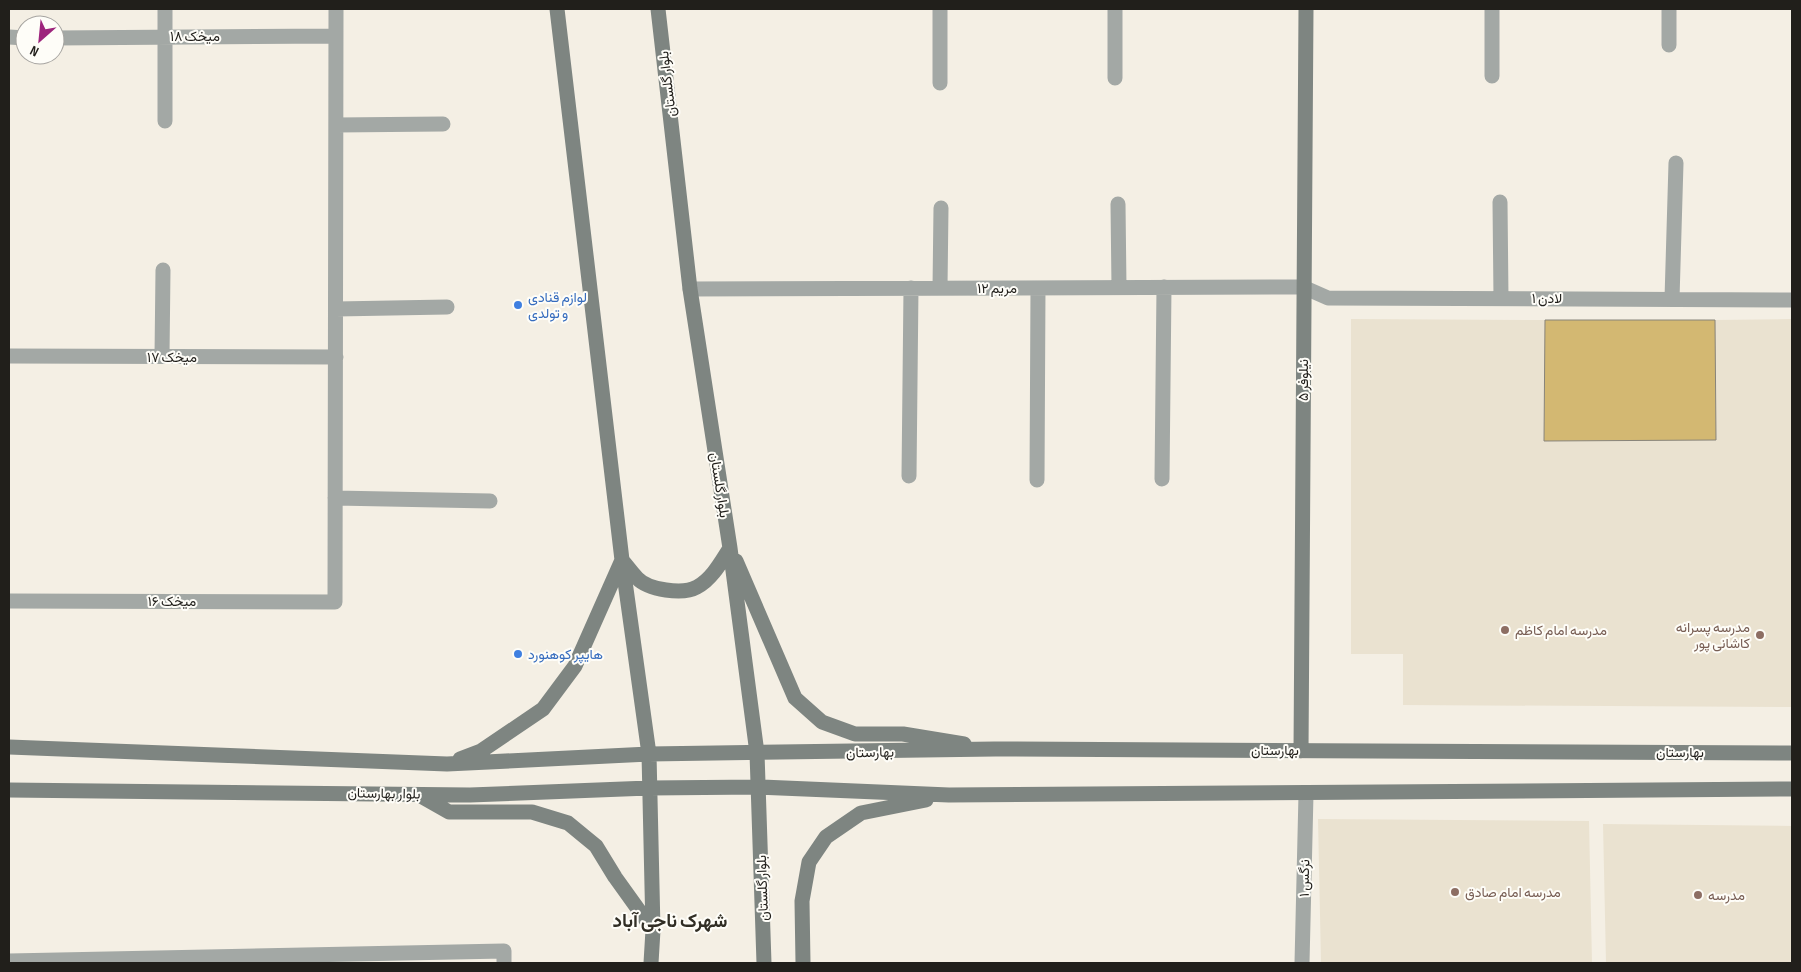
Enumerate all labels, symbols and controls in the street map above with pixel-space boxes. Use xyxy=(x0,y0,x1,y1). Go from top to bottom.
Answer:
north arrow xyxy=(15,15,65,65)
street label: میخک ۱۸ xyxy=(170,28,220,45)
text: N xyxy=(27,42,42,60)
street label: بلوار گلستان xyxy=(655,50,680,118)
street label: مریم ۱۲ xyxy=(977,280,1017,297)
place label: لوازم قنادی و تولدی xyxy=(528,289,587,322)
street label: لادن ۱ xyxy=(1532,290,1562,307)
marker: لوازم قنادی و تولدی xyxy=(512,299,524,311)
street label: میخک ۱۷ xyxy=(147,349,197,366)
street label: نیلوفر ۵ xyxy=(1295,359,1312,401)
street label: بلوار گلستان xyxy=(706,451,733,519)
street label: میخک ۱۶ xyxy=(148,593,196,610)
place label: مدرسه پسرانه کاشانی پور xyxy=(1676,619,1750,653)
place label: مدرسه امام کاظم xyxy=(1515,622,1607,639)
marker: مدرسه امام کاظم xyxy=(1499,624,1511,636)
marker: مدرسه پسرانه کاشانی پور xyxy=(1754,629,1766,641)
place label: هایپر کوهنورد xyxy=(528,646,603,664)
marker: هایپر کوهنورد xyxy=(512,648,524,660)
street label: بهارستان xyxy=(1251,742,1299,759)
street label: بهارستان xyxy=(846,744,894,761)
street label: بهارستان xyxy=(1656,744,1704,761)
street label: بلوار بهارستان xyxy=(347,784,421,803)
street label: بلوار گلستان xyxy=(753,855,772,921)
street label: نرگس ۱ xyxy=(1296,859,1313,897)
place label: مدرسه امام صادق xyxy=(1465,884,1561,901)
marker: مدرسه امام صادق xyxy=(1449,886,1461,898)
place label: مدرسه xyxy=(1708,887,1745,904)
marker: مدرسه xyxy=(1692,889,1704,901)
district label: شهرک ناجی آباد xyxy=(612,910,728,933)

